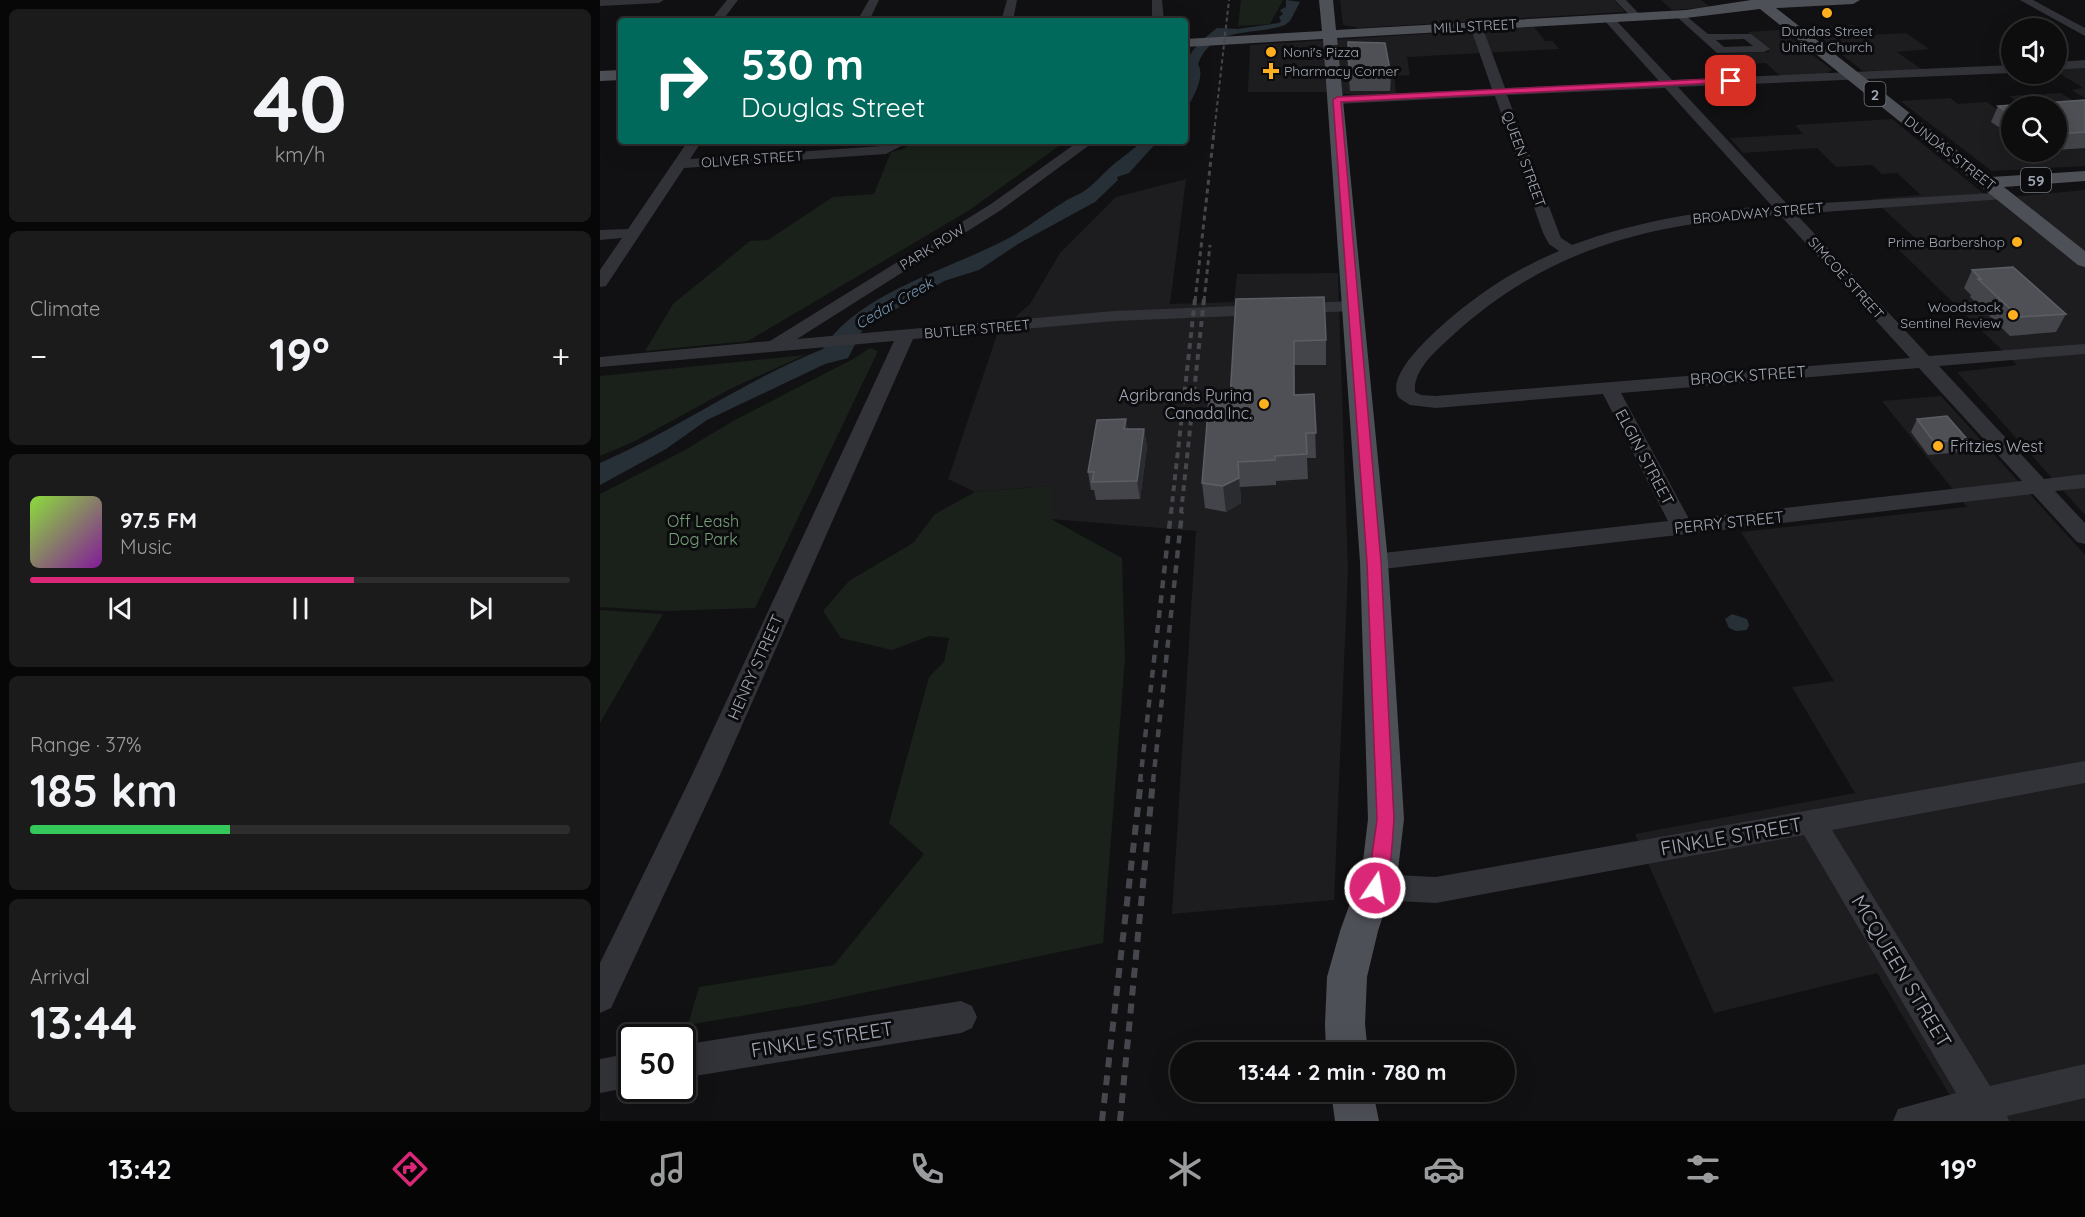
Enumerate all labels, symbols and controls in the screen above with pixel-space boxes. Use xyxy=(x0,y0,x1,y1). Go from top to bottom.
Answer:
marker: Dundas Street United Church xyxy=(1820,6,1834,20)
street label: MILL STREET xyxy=(1433,15,1517,37)
map controls xyxy=(2001,18,2067,162)
button: sound xyxy=(2001,18,2067,84)
place label: Dundas Street United Church xyxy=(1781,22,1873,56)
text: 530 m xyxy=(741,38,864,91)
icon: right xyxy=(642,42,720,120)
place label: Noni's Pizza xyxy=(1283,43,1359,61)
marker: Noni's Pizza xyxy=(1264,45,1278,59)
text: 40 xyxy=(253,54,347,152)
pin xyxy=(1705,55,1756,106)
marker: Pharmacy Corner xyxy=(1262,62,1280,80)
place label: Pharmacy Corner xyxy=(1284,62,1399,80)
icon: arrive xyxy=(1714,64,1747,97)
road number: 2 xyxy=(1864,82,1886,106)
text: Douglas Street xyxy=(741,90,925,124)
button: search xyxy=(2001,96,2067,162)
street label: QUEEN STREET xyxy=(1498,109,1550,209)
street label: DUNDAS STREET xyxy=(1901,112,1999,194)
text: km/h xyxy=(275,142,325,167)
street label: OLIVER STREET xyxy=(700,146,804,172)
road number: 59 xyxy=(2021,168,2051,192)
street label: BROADWAY STREET xyxy=(1692,198,1824,228)
street label: PARK ROW xyxy=(896,220,968,274)
street label: SIMCOE STREET xyxy=(1804,233,1888,323)
place label: Prime Barbershop xyxy=(1888,233,2005,251)
marker: Prime Barbershop xyxy=(2010,235,2024,249)
water label: Cedar Creek xyxy=(852,272,938,333)
text: Climate xyxy=(30,296,100,321)
place label: Woodstock Sentinel Review xyxy=(1900,298,2001,332)
marker: Woodstock Sentinel Review xyxy=(2006,308,2020,322)
street label: BUTLER STREET xyxy=(923,315,1031,343)
text: 19° xyxy=(269,326,330,382)
text: − xyxy=(30,335,47,376)
text: + xyxy=(551,335,570,376)
street label: BROCK STREET xyxy=(1689,361,1807,389)
place label: Agribrands Purina Canada Inc. xyxy=(1119,385,1252,423)
marker: Agribrands Purina Canada Inc. xyxy=(1257,397,1271,411)
street label: ELGIN STREET xyxy=(1611,406,1679,509)
place label: Fritzies West xyxy=(1950,436,2043,456)
marker: Fritzies West xyxy=(1931,439,1945,453)
text: 97.5 FM xyxy=(120,506,197,534)
street label: PERRY STREET xyxy=(1673,506,1785,538)
park label: Off Leash Dog Park xyxy=(667,511,739,549)
text: Music xyxy=(120,534,172,559)
icon: previous xyxy=(104,592,137,625)
icon: pause xyxy=(284,592,317,625)
icon: next xyxy=(464,592,497,625)
street label: HENRY STREET xyxy=(723,611,787,723)
text: Range · 37% xyxy=(30,732,142,757)
text: 185 km xyxy=(30,762,178,818)
street label: FINKLE STREET xyxy=(1658,811,1804,861)
position arrow xyxy=(1343,856,1407,920)
street label: MCQUEEN STREET xyxy=(1847,890,1957,1052)
text: Arrival xyxy=(30,964,90,989)
text: 13:44 xyxy=(30,994,137,1050)
street label: FINKLE STREET xyxy=(749,1015,895,1063)
speed limit sign: 50 xyxy=(618,1024,696,1102)
text: 13:44 · 2 min · 780 m xyxy=(1238,1058,1447,1086)
icon: directions xyxy=(389,1148,431,1190)
icon: music xyxy=(647,1148,689,1190)
icon: phone xyxy=(906,1148,948,1190)
icon: climate xyxy=(1164,1148,1206,1190)
icon: car xyxy=(1423,1148,1465,1190)
icon: filters xyxy=(1682,1148,1724,1190)
text: 13:42 xyxy=(108,1152,172,1186)
text: 19° xyxy=(1940,1152,1977,1186)

